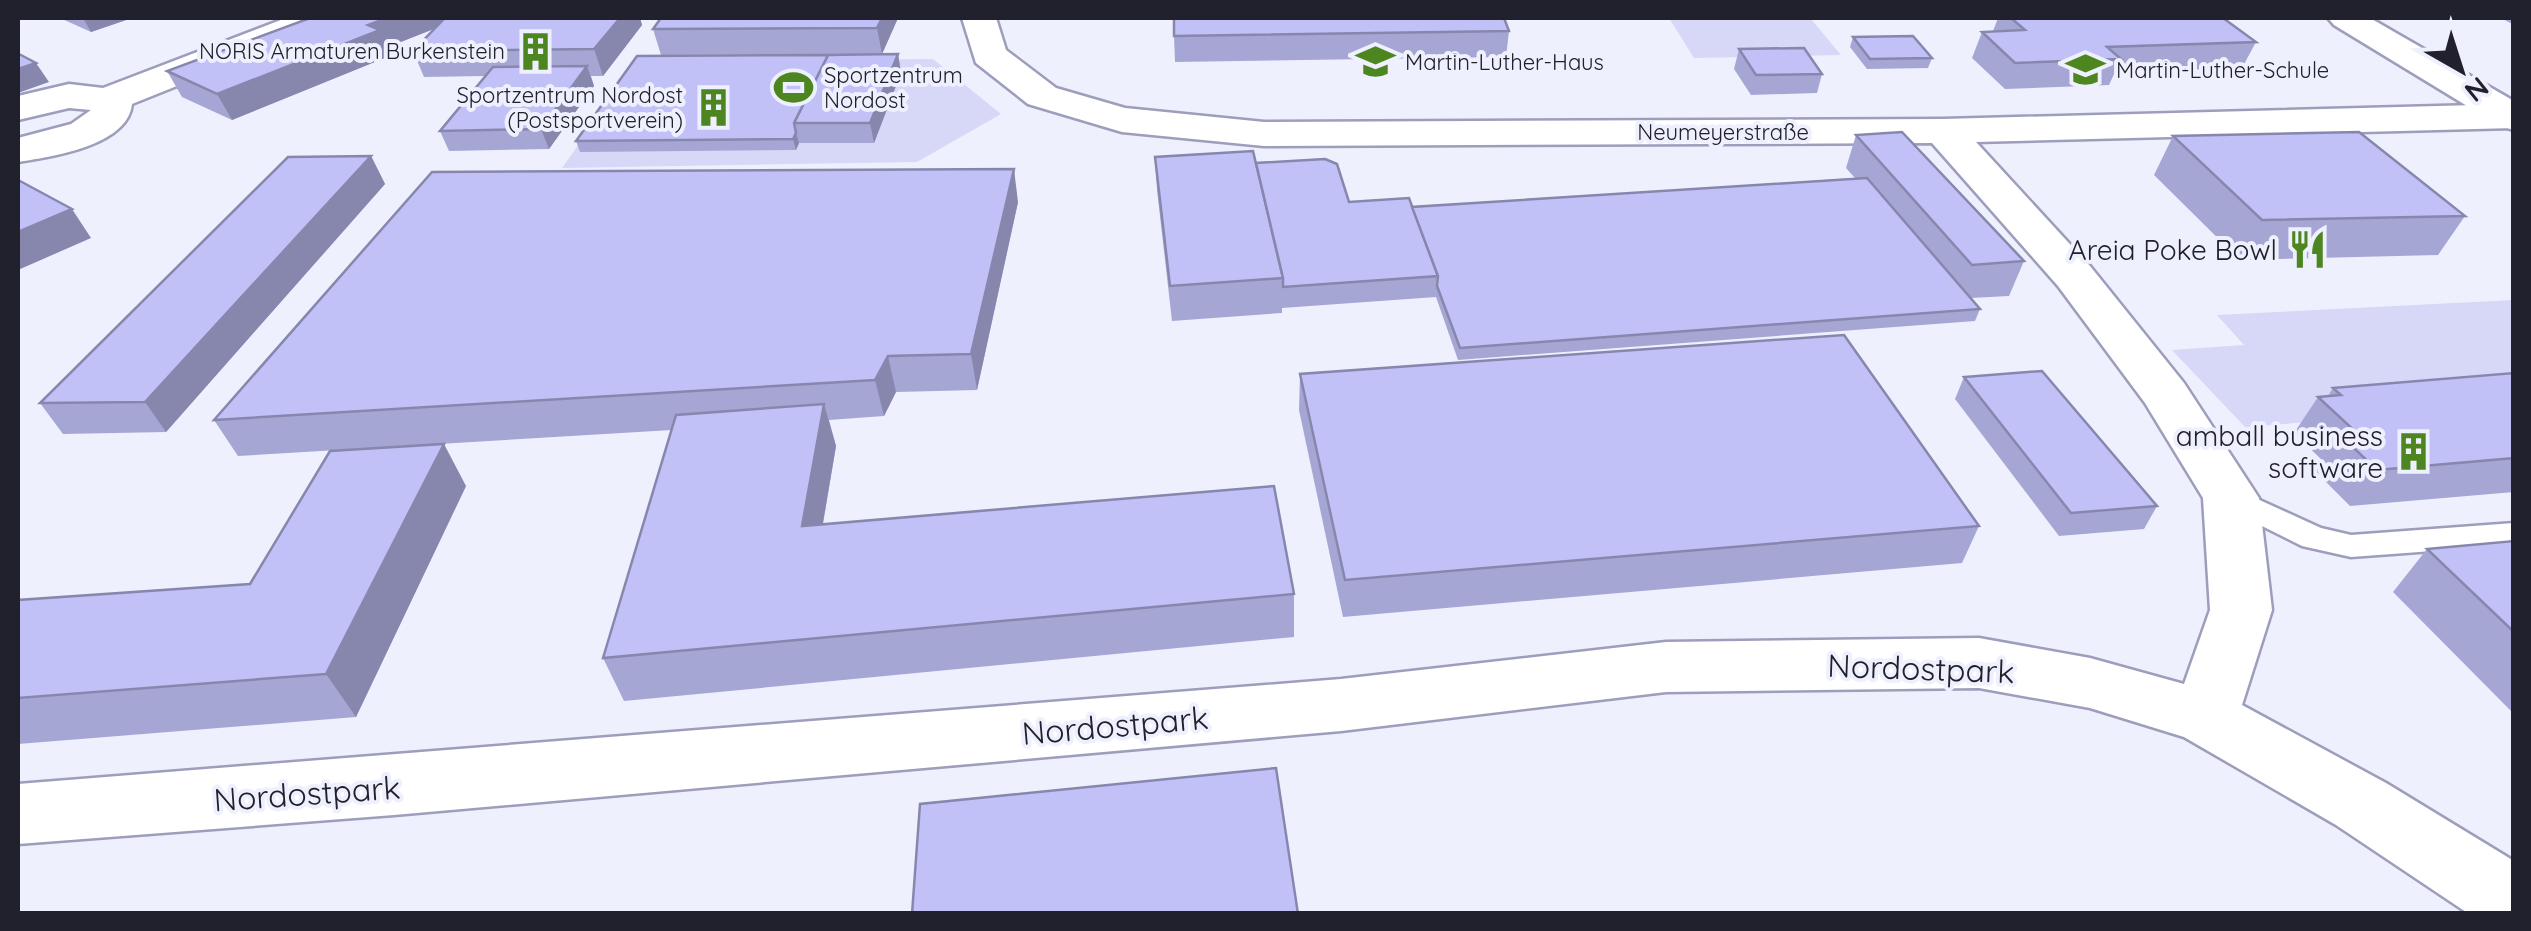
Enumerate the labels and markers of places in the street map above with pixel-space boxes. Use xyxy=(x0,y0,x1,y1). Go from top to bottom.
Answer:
building icon: NORIS Armaturen Burkenstein xyxy=(514,30,556,72)
place label: NORIS Armaturen Burkenstein xyxy=(199,37,505,65)
school or university icon: Martin-Luther-Haus xyxy=(1354,41,1396,83)
place label: Martin-Luther-Haus xyxy=(1405,48,1604,76)
school or university icon: Martin-Luther-Schule xyxy=(2065,49,2107,91)
place label: Martin-Luther-Schule xyxy=(2116,56,2329,84)
place label: Sportzentrum Nordost xyxy=(824,61,963,114)
sports icon: Sportzentrum Nordost xyxy=(773,67,815,109)
place label: Sportzentrum Nordost (Postsportverein) xyxy=(456,81,683,134)
building icon: Sportzentrum Nordost (Postsportverein) xyxy=(692,87,734,129)
restaurant icon: Areia Poke Bowl xyxy=(2286,228,2328,270)
place label: Areia Poke Bowl xyxy=(2069,232,2277,267)
place label: amball business software xyxy=(2176,418,2383,485)
building icon: amball business software xyxy=(2392,430,2434,472)

